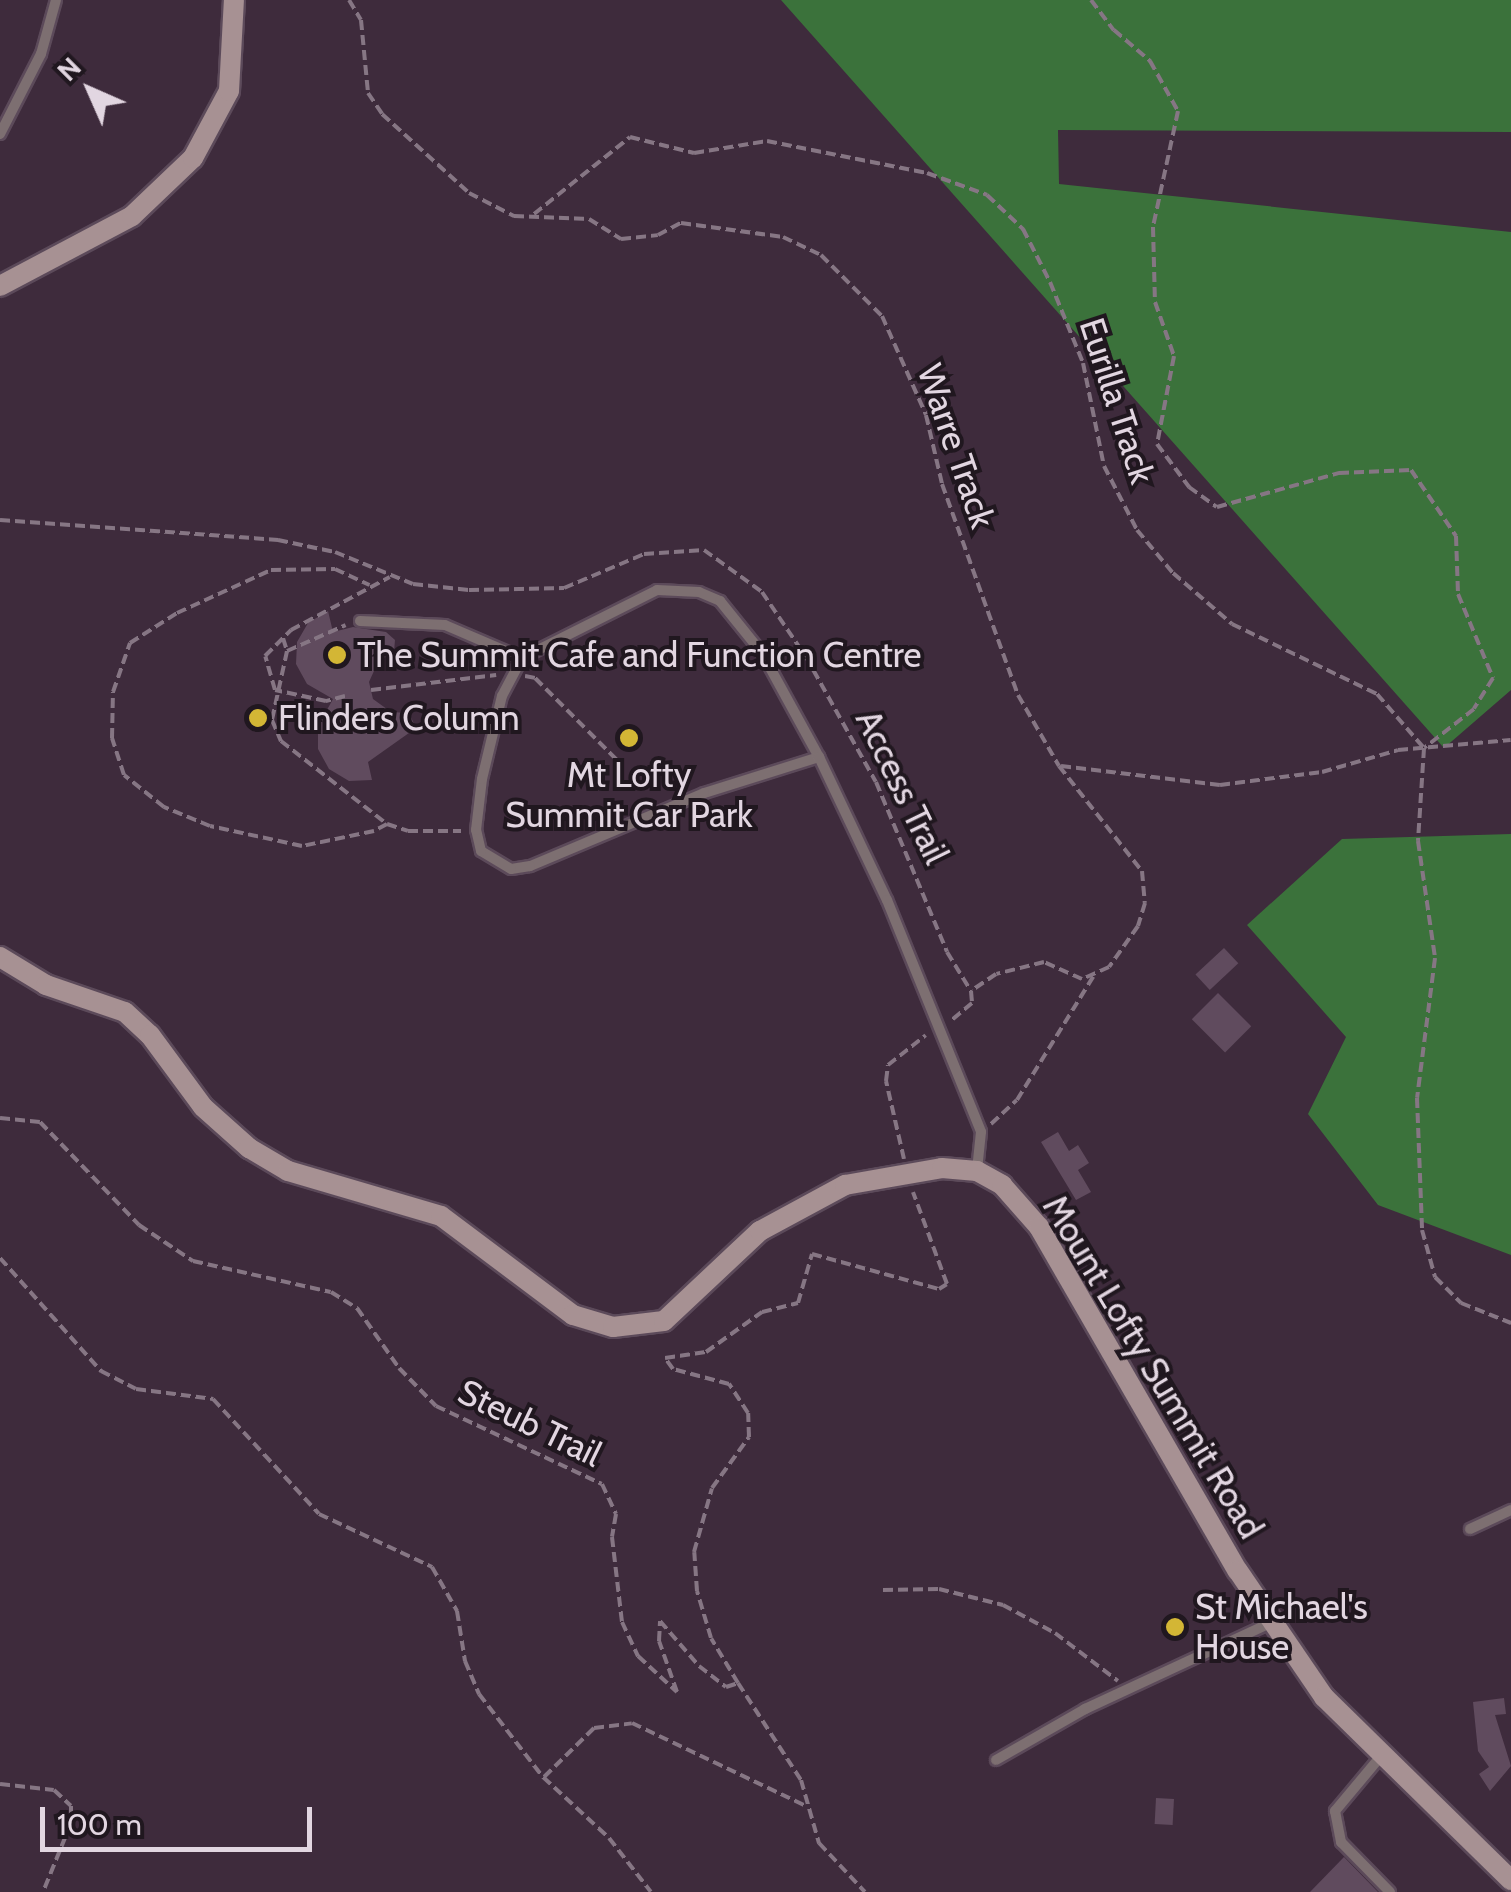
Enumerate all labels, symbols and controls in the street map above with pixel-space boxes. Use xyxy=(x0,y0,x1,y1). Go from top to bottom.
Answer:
north arrow xyxy=(40,40,140,140)
text: N xyxy=(50,50,88,88)
street label: Eurilla Track xyxy=(1071,313,1163,489)
street label: Warre Track xyxy=(908,358,1004,534)
place label: The Summit Cafe and Function Centre xyxy=(357,634,921,676)
marker: The Summit Cafe and Function Centre xyxy=(326,644,348,666)
place label: Flinders Column xyxy=(278,697,519,739)
street label: Access Trail xyxy=(847,703,957,871)
marker: Flinders Column xyxy=(247,707,269,729)
marker: Mt Lofty Summit Car Park xyxy=(618,727,640,749)
place label: Mt Lofty Summit Car Park xyxy=(505,754,753,836)
street label: Mount Lofty Summit Road xyxy=(1034,1188,1272,1546)
street label: Steub Trail xyxy=(452,1370,608,1476)
place label: St Michael's House xyxy=(1195,1586,1368,1668)
marker: St Michael's House xyxy=(1164,1616,1186,1638)
scale bar xyxy=(45,1787,318,1849)
text: 100 m xyxy=(57,1806,142,1843)

